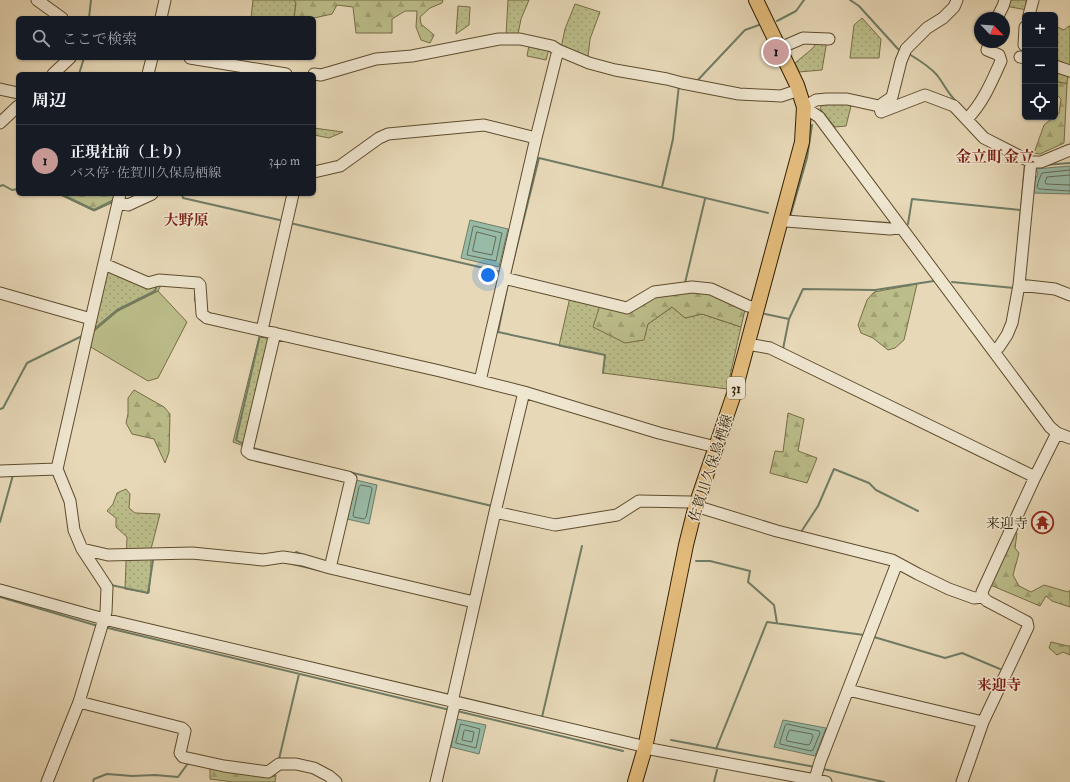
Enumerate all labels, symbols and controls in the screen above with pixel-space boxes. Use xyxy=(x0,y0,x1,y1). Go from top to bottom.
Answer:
north arrow xyxy=(974,12,1010,48)
map controls xyxy=(1022,12,1058,120)
button: + xyxy=(1022,12,1058,48)
search box xyxy=(16,16,316,60)
icon: search xyxy=(30,27,52,49)
text: ここで検索 xyxy=(62,30,137,49)
pin: 1 xyxy=(763,37,789,67)
button: − xyxy=(1022,48,1058,84)
button: locate xyxy=(1022,84,1058,120)
text: 周辺 xyxy=(32,90,66,111)
text: 正現社前（上り） xyxy=(70,143,190,162)
district label: 金立町金立 xyxy=(955,147,1035,167)
text: 1 xyxy=(43,153,47,169)
text: 340 m xyxy=(269,153,300,169)
text: バス停 · 佐賀川久保鳥栖線 xyxy=(70,165,221,181)
district label: 大野原 xyxy=(163,211,209,230)
your location xyxy=(478,265,498,285)
road number: 31 xyxy=(727,377,745,399)
street label: 佐賀川久保鳥栖線 xyxy=(685,412,736,524)
temple icon: 来迎寺 xyxy=(1030,510,1056,536)
place label: 来迎寺 xyxy=(986,515,1028,532)
district label: 来迎寺 xyxy=(976,676,1022,695)

